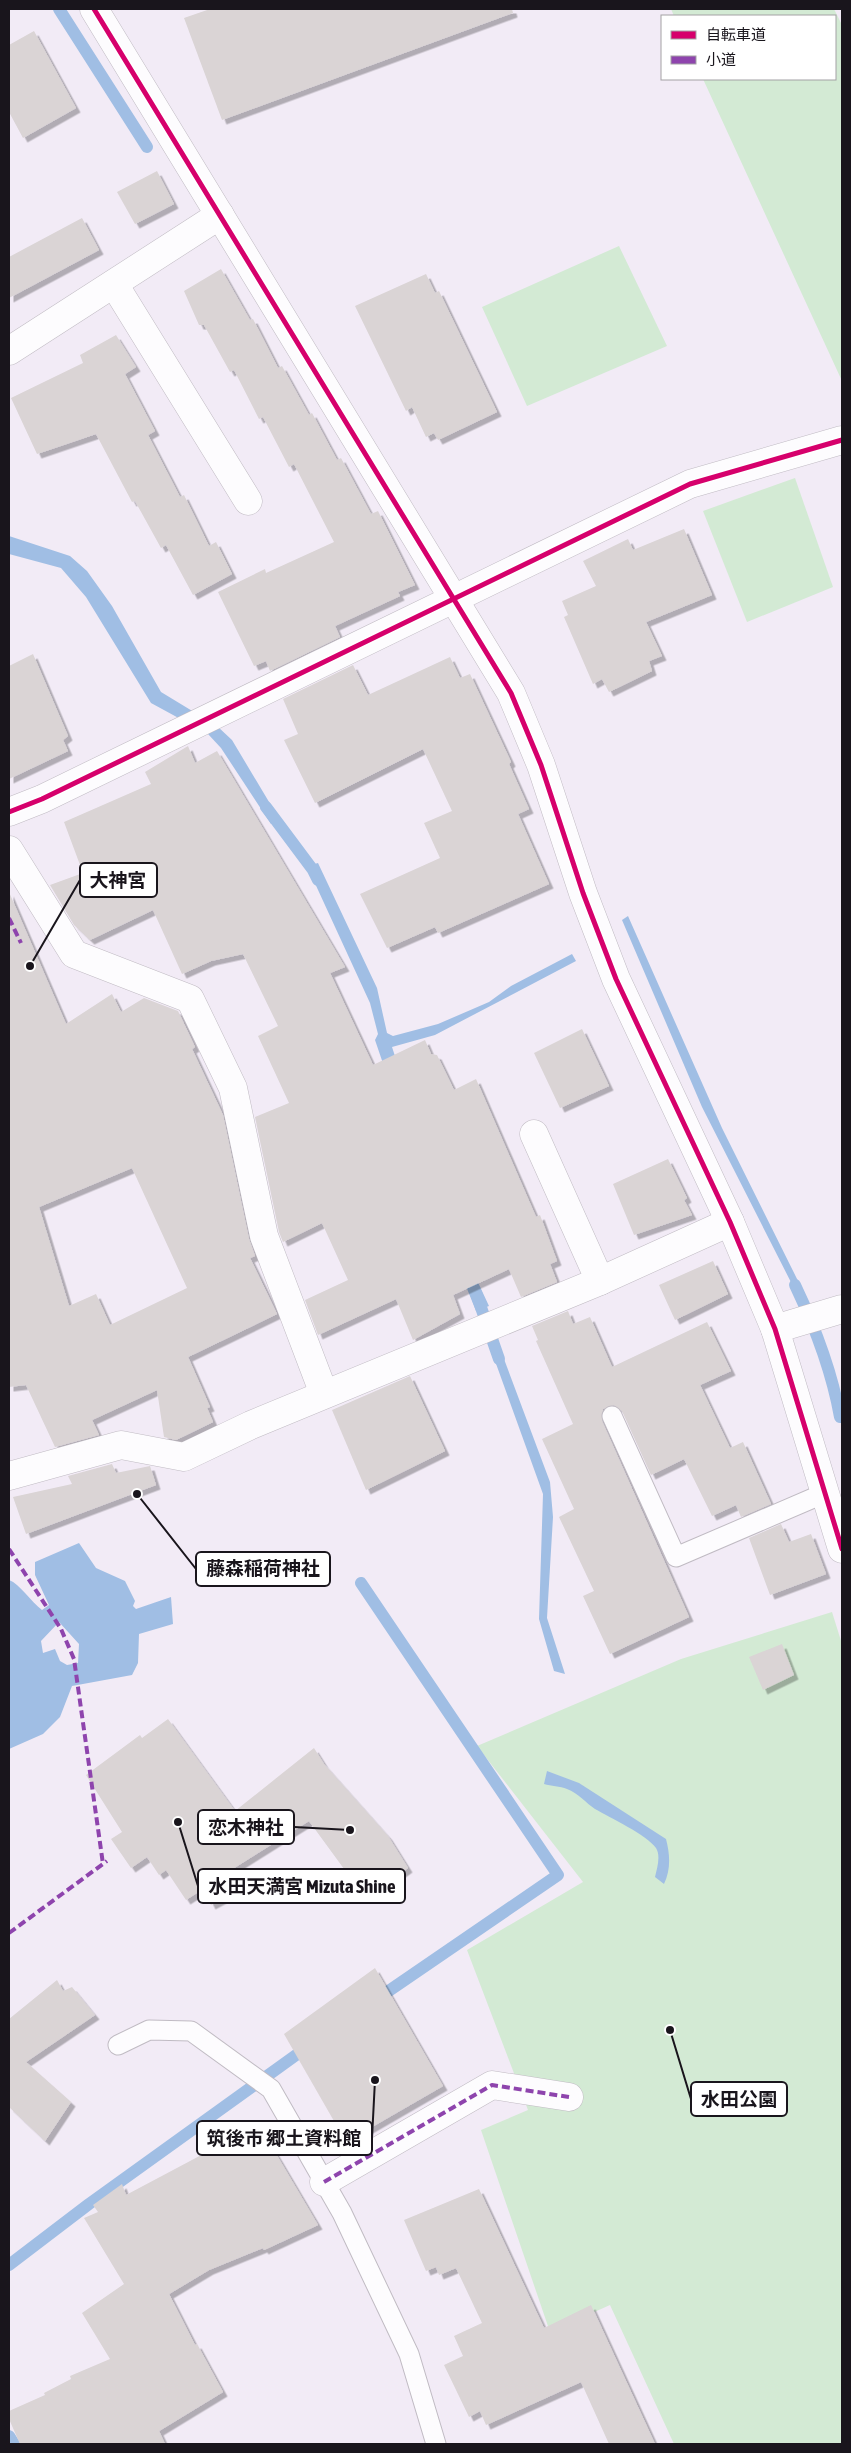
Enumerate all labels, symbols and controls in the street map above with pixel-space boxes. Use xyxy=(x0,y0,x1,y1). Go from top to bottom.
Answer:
legend xyxy=(661,15,836,80)
text: 自転車道 xyxy=(706,26,766,43)
text: 小道 xyxy=(706,51,736,68)
callout: 大神宮 xyxy=(80,863,157,897)
text: 大神宮 xyxy=(89,869,147,891)
callout: 藤森稲荷神社 xyxy=(196,1552,330,1586)
text: 藤森稲荷神社 xyxy=(206,1557,320,1579)
callout: 恋木神社 xyxy=(198,1810,294,1844)
text: 恋木神社 xyxy=(208,1816,284,1838)
callout: 水田天満宮 Mizuta Shine xyxy=(198,1869,405,1903)
text: 水田天満宮 Mizuta Shine xyxy=(208,1875,396,1897)
callout: 水田公園 xyxy=(691,2082,787,2116)
text: 水田公園 xyxy=(701,2088,777,2110)
callout: 筑後市 郷土資料館 xyxy=(197,2121,372,2155)
text: 筑後市 郷土資料館 xyxy=(207,2127,361,2149)

